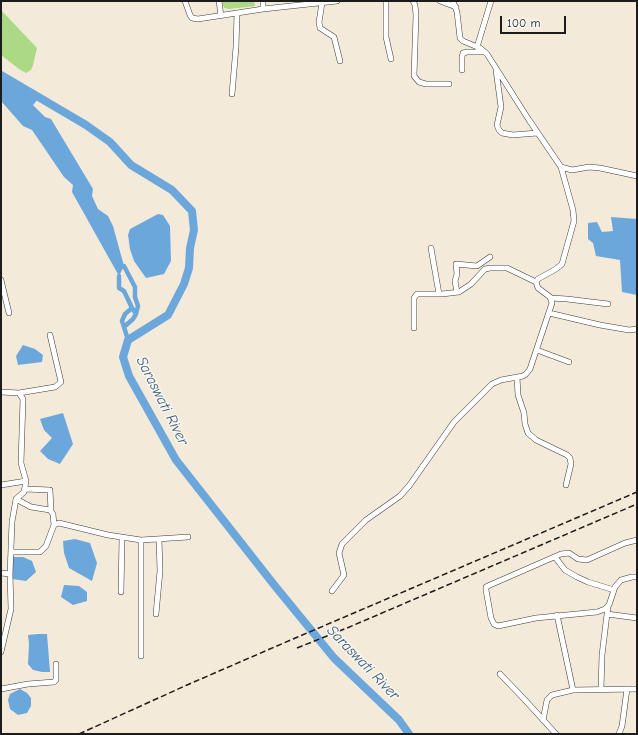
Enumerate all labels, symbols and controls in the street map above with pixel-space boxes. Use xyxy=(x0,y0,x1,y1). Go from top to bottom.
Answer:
scale bar xyxy=(502,8,568,34)
text: 100 m xyxy=(507,16,540,30)
water label: Saraswati River xyxy=(132,354,192,448)
water label: Saraswati River xyxy=(323,622,403,704)

